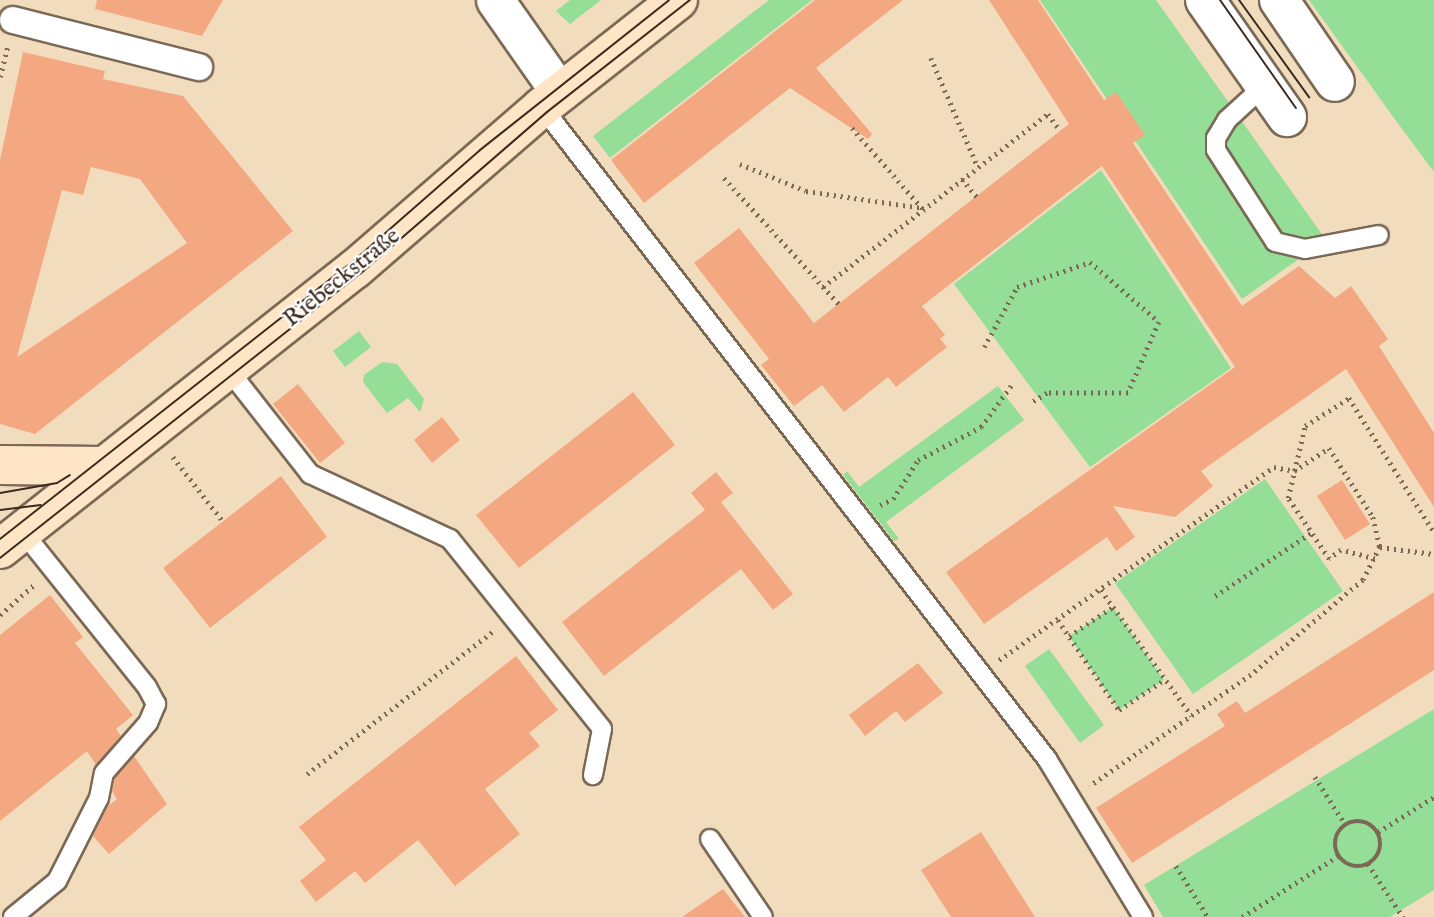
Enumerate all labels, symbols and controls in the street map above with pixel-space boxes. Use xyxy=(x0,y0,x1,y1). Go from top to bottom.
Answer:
street label: Riebeckstraße xyxy=(278,222,406,334)

